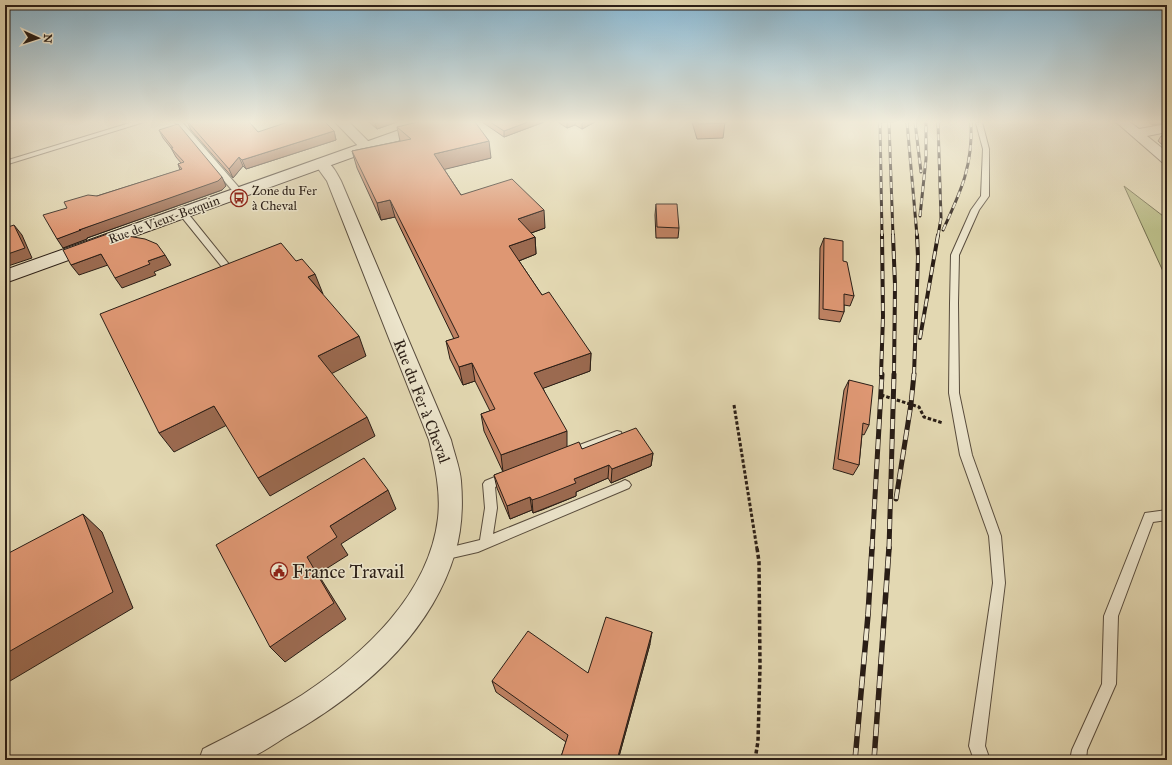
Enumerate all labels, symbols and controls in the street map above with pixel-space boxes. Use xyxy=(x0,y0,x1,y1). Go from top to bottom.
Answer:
north arrow xyxy=(18,18,58,58)
text: N xyxy=(41,33,54,44)
place label: Zone du Fer à Cheval xyxy=(252,183,317,214)
bus stop icon: Zone du Fer à Cheval xyxy=(229,188,249,208)
street label: Rue de Vieux-Berquin xyxy=(106,192,222,248)
street label: Rue du Fer à Cheval xyxy=(390,336,455,466)
place label: France Travail xyxy=(292,560,405,583)
public building icon: France Travail xyxy=(269,561,289,581)

